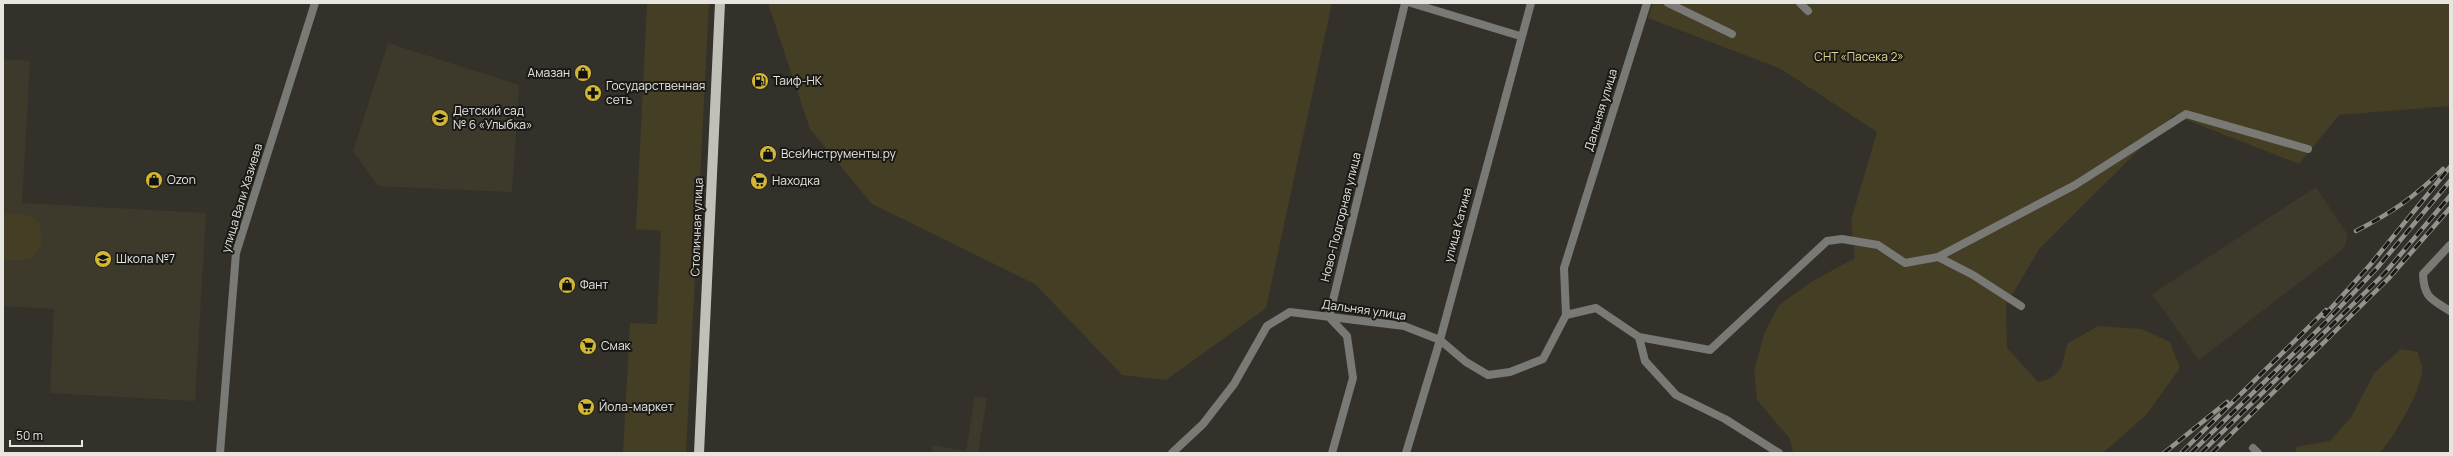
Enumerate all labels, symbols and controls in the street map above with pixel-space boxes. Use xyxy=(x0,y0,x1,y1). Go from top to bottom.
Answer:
park label: СНТ «Пасека 2» xyxy=(1814,48,1904,65)
shop icon: Амазан xyxy=(573,63,593,83)
place label: Амазан xyxy=(528,64,570,81)
street label: Дальняя улица xyxy=(1580,67,1621,153)
fuel station icon: Таиф-НК xyxy=(750,71,770,91)
place label: Таиф-НК xyxy=(773,72,823,89)
place label: Государственная сеть xyxy=(606,77,705,108)
pharmacy icon: Государственная сеть xyxy=(583,83,603,103)
place label: Детский сад № 6 «Улыбка» xyxy=(453,102,532,133)
school or university icon: Детский сад № 6 «Улыбка» xyxy=(430,108,450,128)
street label: улица Вали Хазиева xyxy=(217,141,266,255)
shop icon: ВсеИнструменты.ру xyxy=(758,144,778,164)
place label: ВсеИнструменты.ру xyxy=(781,145,897,162)
street label: Ново-Подгорная улица xyxy=(1316,150,1365,283)
shop icon: Ozon xyxy=(144,170,164,190)
place label: Ozon xyxy=(167,171,196,188)
supermarket icon: Находка xyxy=(749,171,769,191)
place label: Находка xyxy=(772,172,820,189)
street label: Столичная улица xyxy=(686,177,707,277)
street label: улица Катина xyxy=(1439,186,1476,264)
school or university icon: Школа №7 xyxy=(93,249,113,269)
place label: Школа №7 xyxy=(116,250,175,267)
shop icon: Фант xyxy=(557,275,577,295)
place label: Фант xyxy=(580,276,608,293)
street label: Дальняя улица xyxy=(1321,295,1407,324)
supermarket icon: Смак xyxy=(578,336,598,356)
place label: Смак xyxy=(601,337,632,354)
supermarket icon: Йола-маркет xyxy=(576,397,596,417)
place label: Йола-маркет xyxy=(599,398,674,415)
scale bar xyxy=(10,422,82,448)
text: 50 m xyxy=(16,427,43,444)

